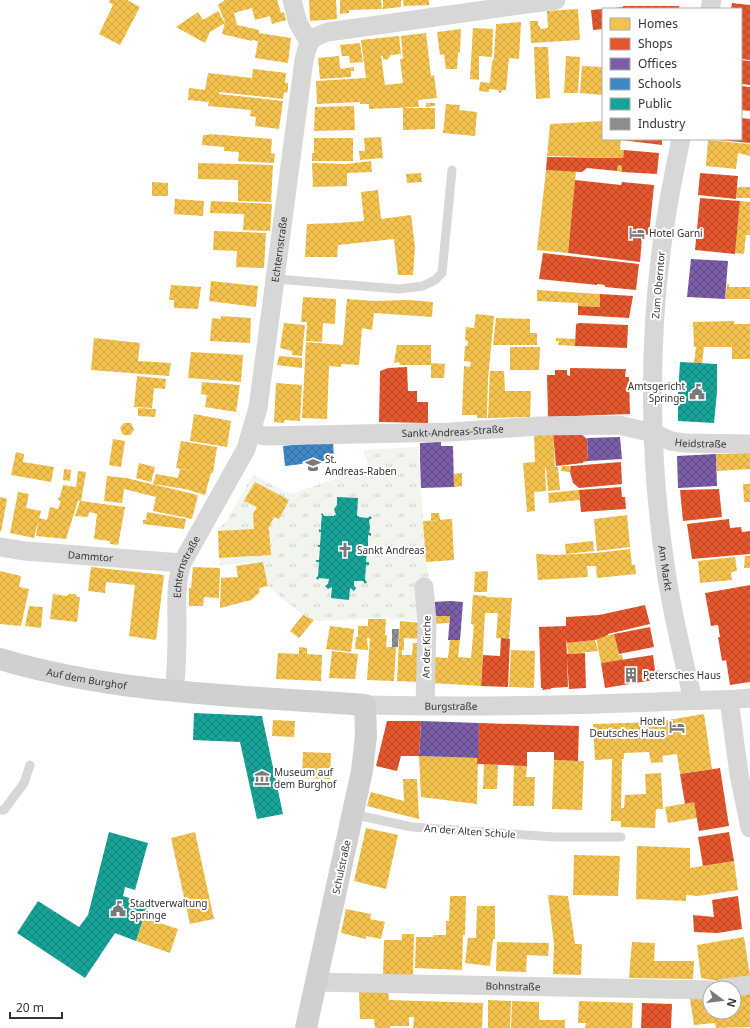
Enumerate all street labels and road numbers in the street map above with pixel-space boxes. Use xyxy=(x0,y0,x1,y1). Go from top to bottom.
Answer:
street label: Echternstraße xyxy=(268,215,290,283)
street label: Zum Oberntor xyxy=(648,251,668,319)
street label: Sankt-Andreas-Straße xyxy=(401,421,504,440)
street label: Heidstraße xyxy=(674,435,727,451)
street label: Echternstraße xyxy=(170,533,203,598)
street label: Am Markt xyxy=(655,545,676,593)
street label: Dammtor xyxy=(67,547,114,565)
street label: An der Kirche xyxy=(418,615,434,679)
street label: Auf dem Burghof xyxy=(45,664,128,692)
street label: Burgstraße xyxy=(425,699,478,713)
street label: An der Alten Schule xyxy=(424,821,517,841)
street label: Schulstraße xyxy=(328,838,354,895)
street label: Bohnstraße xyxy=(485,978,541,994)

